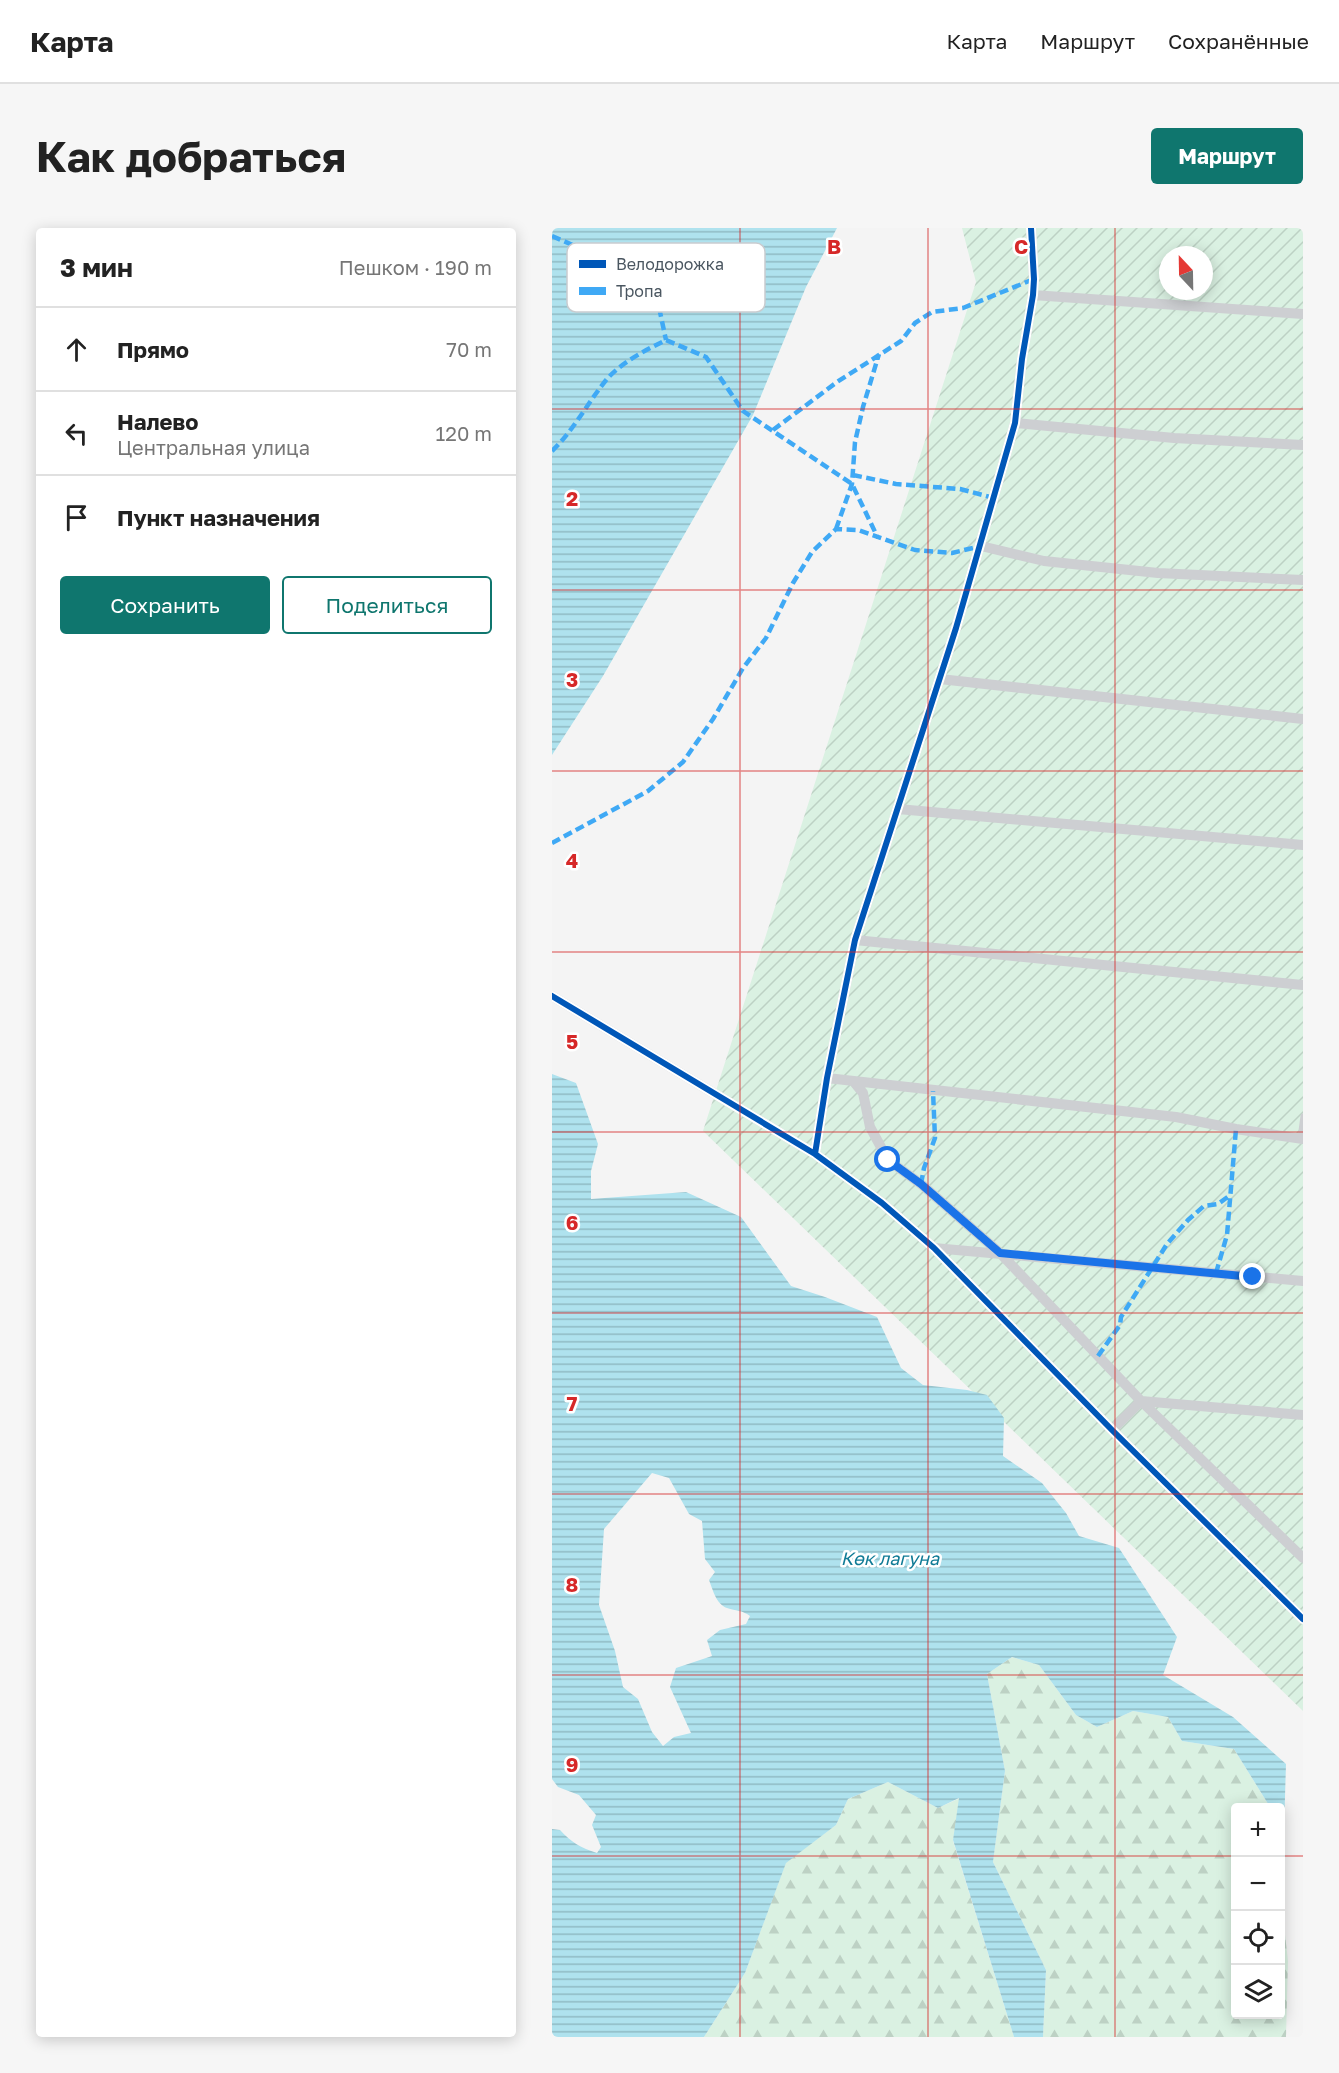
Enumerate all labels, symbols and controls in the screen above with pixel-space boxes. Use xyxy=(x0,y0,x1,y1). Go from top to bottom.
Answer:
text: Карта xyxy=(30,25,114,58)
text: Карта xyxy=(946,28,1007,54)
text: Маршрут xyxy=(1040,28,1135,54)
text: Сохранённые xyxy=(1168,28,1309,54)
button: Маршрут xyxy=(1151,128,1303,184)
text: Как добраться xyxy=(36,131,346,181)
text: B xyxy=(827,234,841,258)
text: C xyxy=(1014,234,1028,258)
legend xyxy=(567,243,765,312)
north arrow xyxy=(1159,246,1213,300)
text: 3 мин xyxy=(60,252,133,283)
text: Велодорожка xyxy=(616,254,724,274)
text: Пешком · 190 m xyxy=(339,255,492,279)
text: Тропа xyxy=(616,281,663,301)
icon: ahead xyxy=(60,333,93,366)
text: Прямо xyxy=(117,336,189,363)
text: 70 m xyxy=(446,337,492,361)
text: Налево xyxy=(117,408,199,435)
icon: left xyxy=(60,417,93,450)
text: 120 m xyxy=(436,421,492,445)
text: Центральная улица xyxy=(117,435,310,459)
text: 2 xyxy=(566,486,578,510)
icon: arrive xyxy=(60,501,93,534)
text: Пункт назначения xyxy=(117,504,320,531)
button: Сохранить xyxy=(60,576,270,634)
button: Поделиться xyxy=(282,576,492,634)
text: 3 xyxy=(566,667,578,691)
text: 4 xyxy=(566,848,578,872)
text: 5 xyxy=(566,1029,578,1053)
route start xyxy=(874,1146,900,1172)
text: 6 xyxy=(566,1210,578,1234)
route end xyxy=(1239,1263,1265,1289)
text: 7 xyxy=(567,1391,578,1415)
water label: Көк лагуна xyxy=(841,1547,940,1569)
text: 8 xyxy=(566,1572,578,1596)
text: 9 xyxy=(566,1752,578,1776)
map controls xyxy=(1231,1803,1285,2019)
button: + xyxy=(1231,1803,1285,1857)
button: − xyxy=(1231,1857,1285,1911)
button: locate xyxy=(1231,1911,1285,1965)
button: layers xyxy=(1231,1965,1285,2019)

